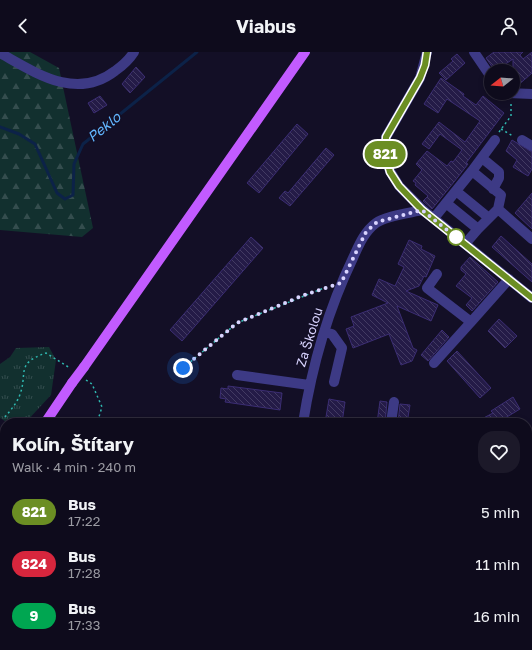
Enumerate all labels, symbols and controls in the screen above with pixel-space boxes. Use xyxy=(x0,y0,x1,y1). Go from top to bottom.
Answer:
icon: back xyxy=(12,15,34,37)
text: Viabus xyxy=(236,15,296,37)
icon: person xyxy=(498,15,520,37)
north arrow xyxy=(484,64,520,100)
map controls xyxy=(484,64,520,100)
water label: Peklo xyxy=(84,107,125,145)
line badge: 821 xyxy=(362,141,408,167)
text: 821 xyxy=(373,145,397,162)
unlabelled marker xyxy=(447,228,465,246)
street label: Za Školou xyxy=(292,305,326,369)
your location xyxy=(173,358,193,378)
button: heart xyxy=(478,431,520,473)
text: Kolín, Štítary xyxy=(12,432,134,455)
text: Walk · 4 min · 240 m xyxy=(12,459,136,475)
text: Bus xyxy=(68,495,96,513)
text: 821 xyxy=(22,503,46,520)
text: 5 min xyxy=(481,503,520,521)
text: 17:22 xyxy=(68,513,100,529)
text: Bus xyxy=(68,547,96,565)
text: 824 xyxy=(21,555,47,572)
text: 11 min xyxy=(475,555,520,573)
text: 17:28 xyxy=(68,565,101,581)
text: Bus xyxy=(68,599,96,617)
text: 9 xyxy=(30,607,38,624)
text: 16 min xyxy=(473,607,520,625)
text: 17:33 xyxy=(68,617,100,633)

